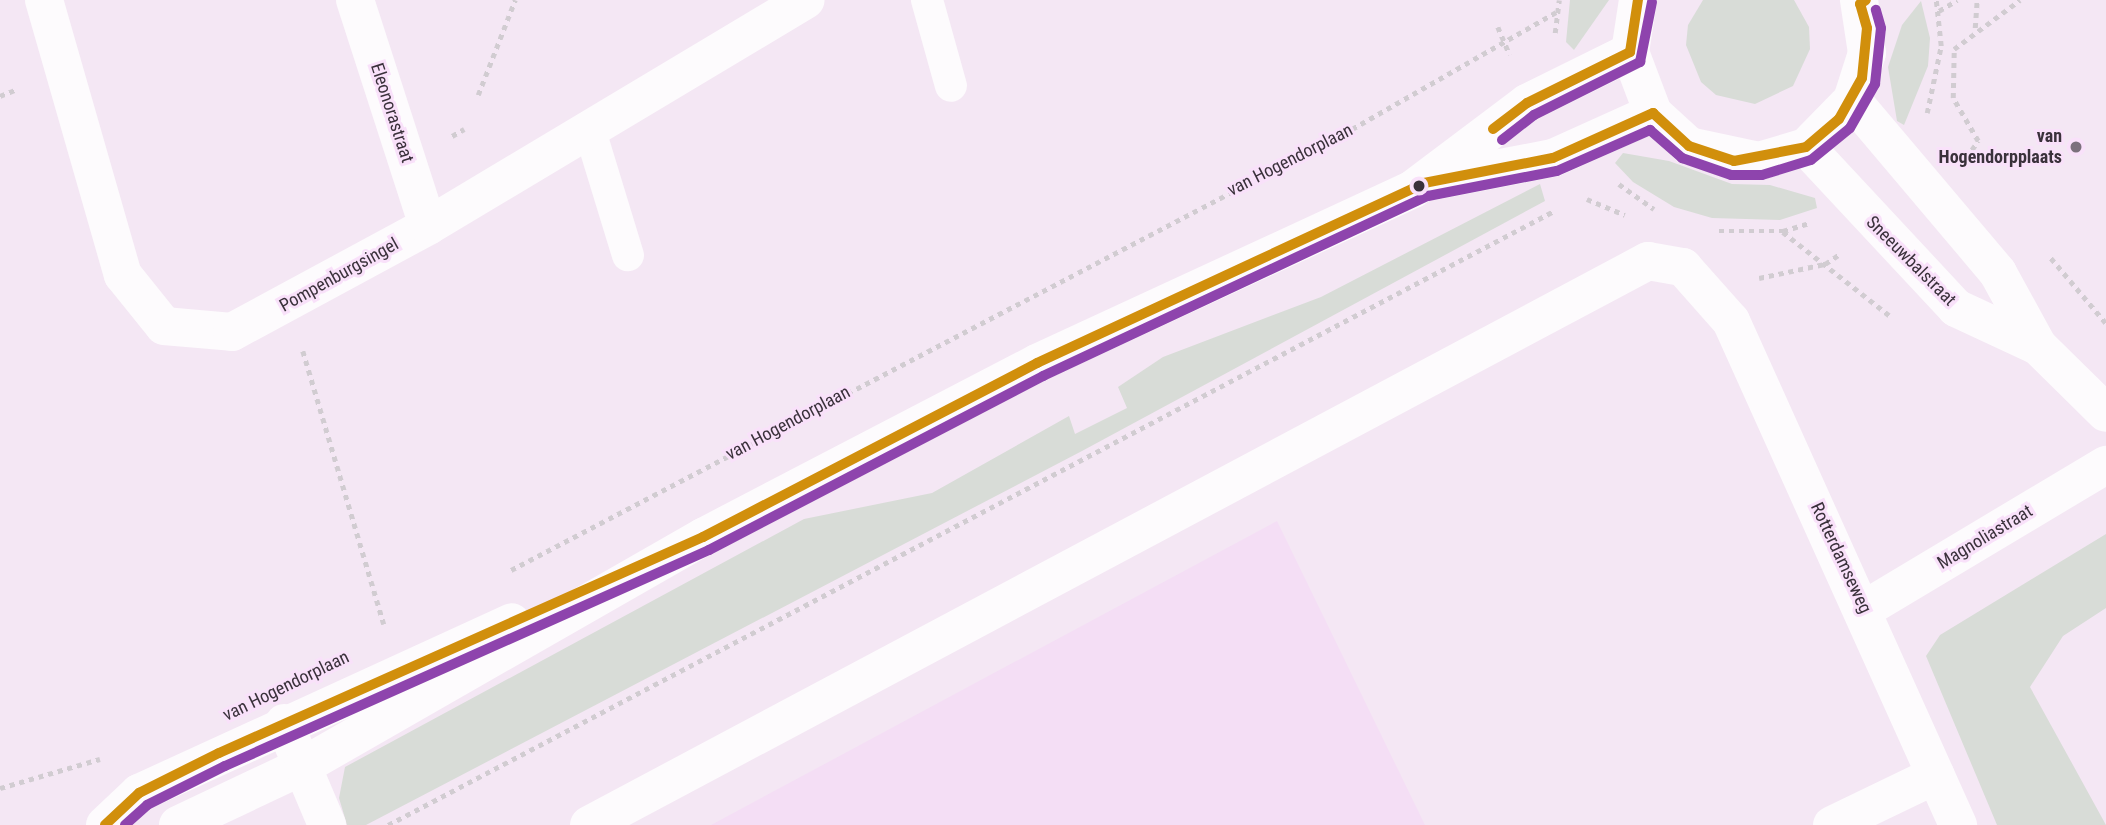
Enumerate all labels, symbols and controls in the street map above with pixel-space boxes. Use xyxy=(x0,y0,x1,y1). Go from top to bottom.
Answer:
street label: Eleonorastraat xyxy=(366,61,418,165)
street label: van Hogendorplaan xyxy=(1224,119,1356,201)
place label: van Hogendorpplaats xyxy=(1939,126,2062,168)
marker: van Hogendorpplaats xyxy=(2068,139,2084,155)
unlabelled marker xyxy=(1412,179,1426,193)
street label: Sneeuwbalstraat xyxy=(1862,212,1960,310)
street label: Pompenburgsingel xyxy=(276,233,402,317)
street label: van Hogendorplaan xyxy=(722,381,854,465)
street label: Rotterdamseweg xyxy=(1806,499,1876,617)
street label: Magnoliastraat xyxy=(1934,500,2036,574)
street label: van Hogendorplaan xyxy=(219,646,353,726)

